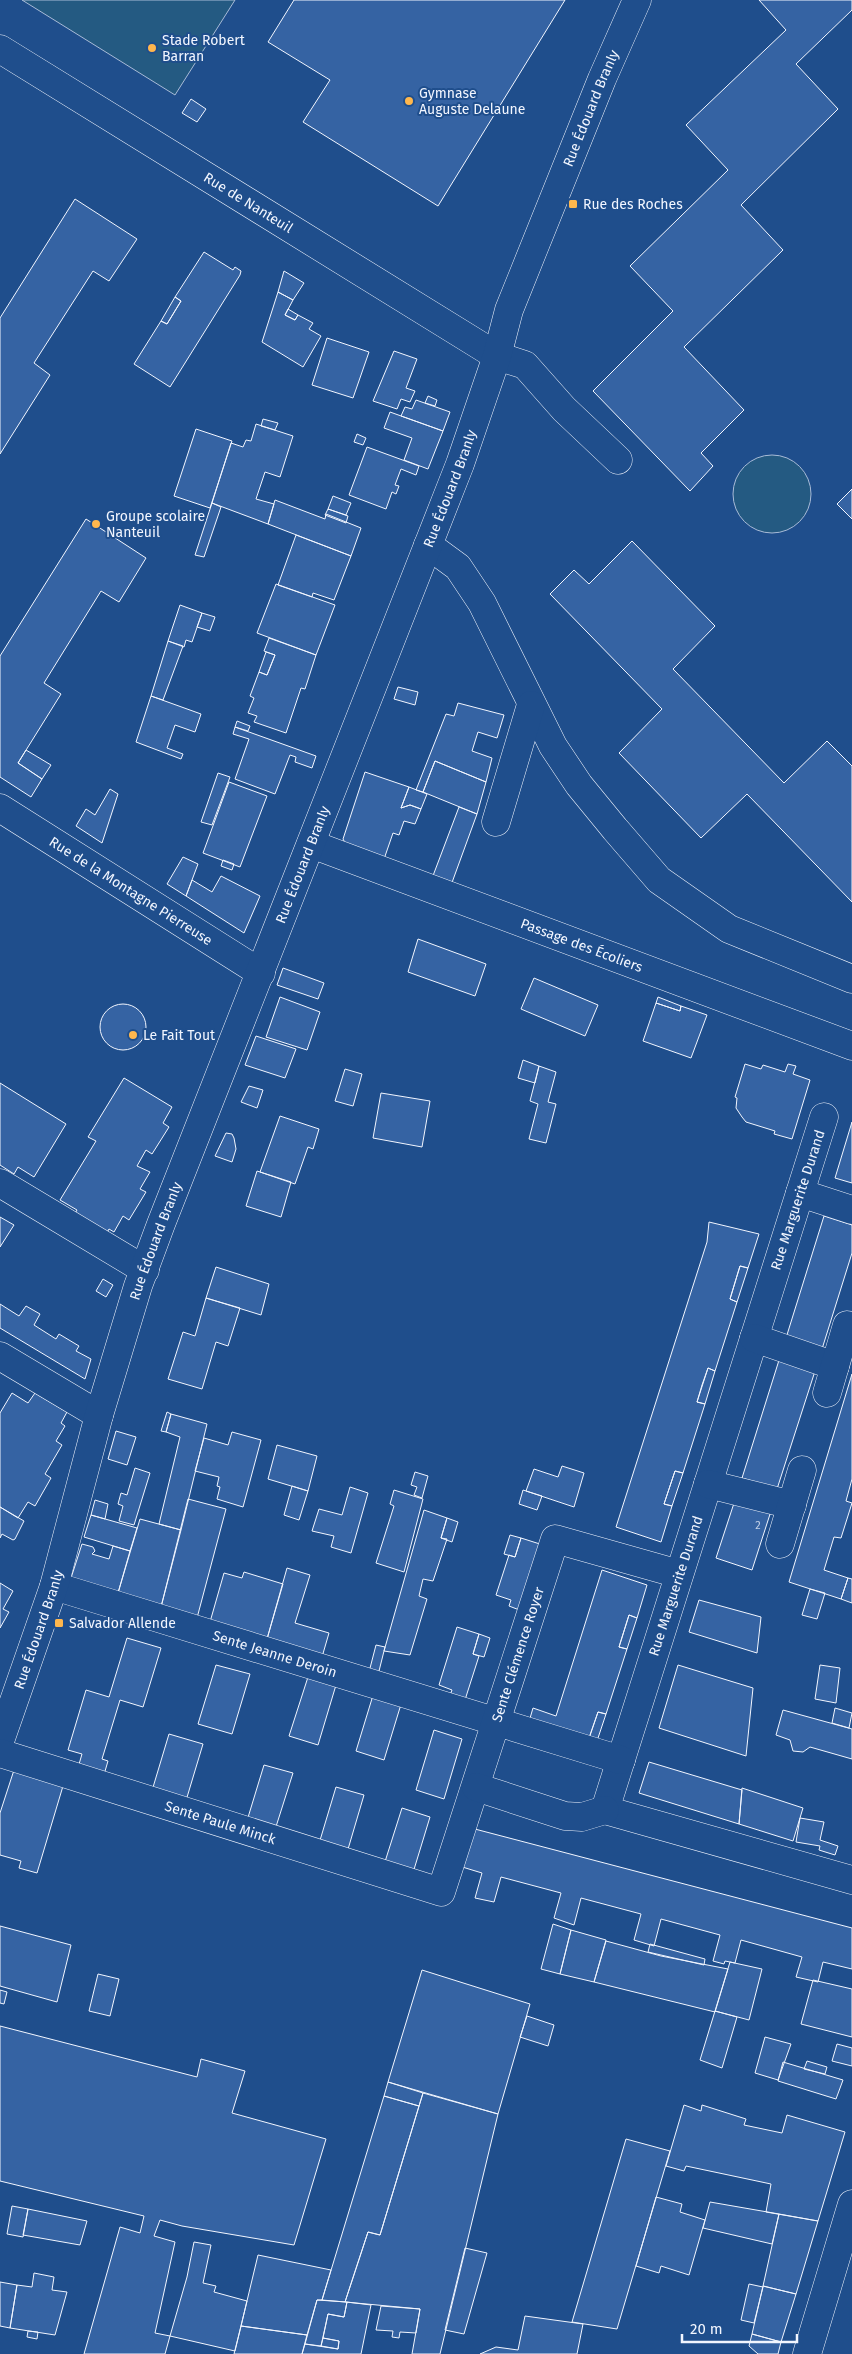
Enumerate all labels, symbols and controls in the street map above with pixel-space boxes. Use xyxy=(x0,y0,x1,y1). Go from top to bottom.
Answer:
place label: Stade Robert Barran xyxy=(162,32,246,65)
marker: Stade Robert Barran xyxy=(146,42,158,54)
street label: Rue Édouard Branly xyxy=(559,47,622,169)
place label: Gymnase Auguste Delaune xyxy=(419,85,525,118)
marker: Gymnase Auguste Delaune xyxy=(403,95,415,107)
street label: Rue de Nanteuil xyxy=(201,168,296,236)
place label: Rue des Roches xyxy=(583,196,683,213)
marker: Rue des Roches xyxy=(567,198,579,210)
street label: Rue Édouard Branly xyxy=(420,427,480,550)
place label: Groupe scolaire Nanteuil xyxy=(106,508,205,541)
marker: Groupe scolaire Nanteuil xyxy=(90,518,102,530)
street label: Rue Édouard Branly xyxy=(272,803,333,926)
street label: Rue de la Montagne Pierreuse xyxy=(46,833,216,949)
street label: Passage des Écoliers xyxy=(518,915,646,976)
place label: Le Fait Tout xyxy=(143,1027,216,1044)
marker: Le Fait Tout xyxy=(127,1029,139,1041)
street label: Rue Marguerite Durand xyxy=(767,1128,829,1272)
street label: Rue Édouard Branly xyxy=(126,1179,185,1302)
street label: Rue Marguerite Durand xyxy=(645,1514,707,1658)
house number: 2 xyxy=(755,1519,761,1532)
street label: Rue Édouard Branly xyxy=(10,1568,66,1691)
street label: Sente Clémence Royer xyxy=(488,1584,548,1724)
place label: Salvador Allende xyxy=(69,1615,176,1632)
marker: Salvador Allende xyxy=(53,1617,65,1629)
street label: Sente Jeanne Deroin xyxy=(211,1627,339,1681)
street label: Sente Paule Minck xyxy=(163,1797,279,1848)
scale bar xyxy=(682,2312,797,2344)
text: 20 m xyxy=(690,2320,723,2338)

